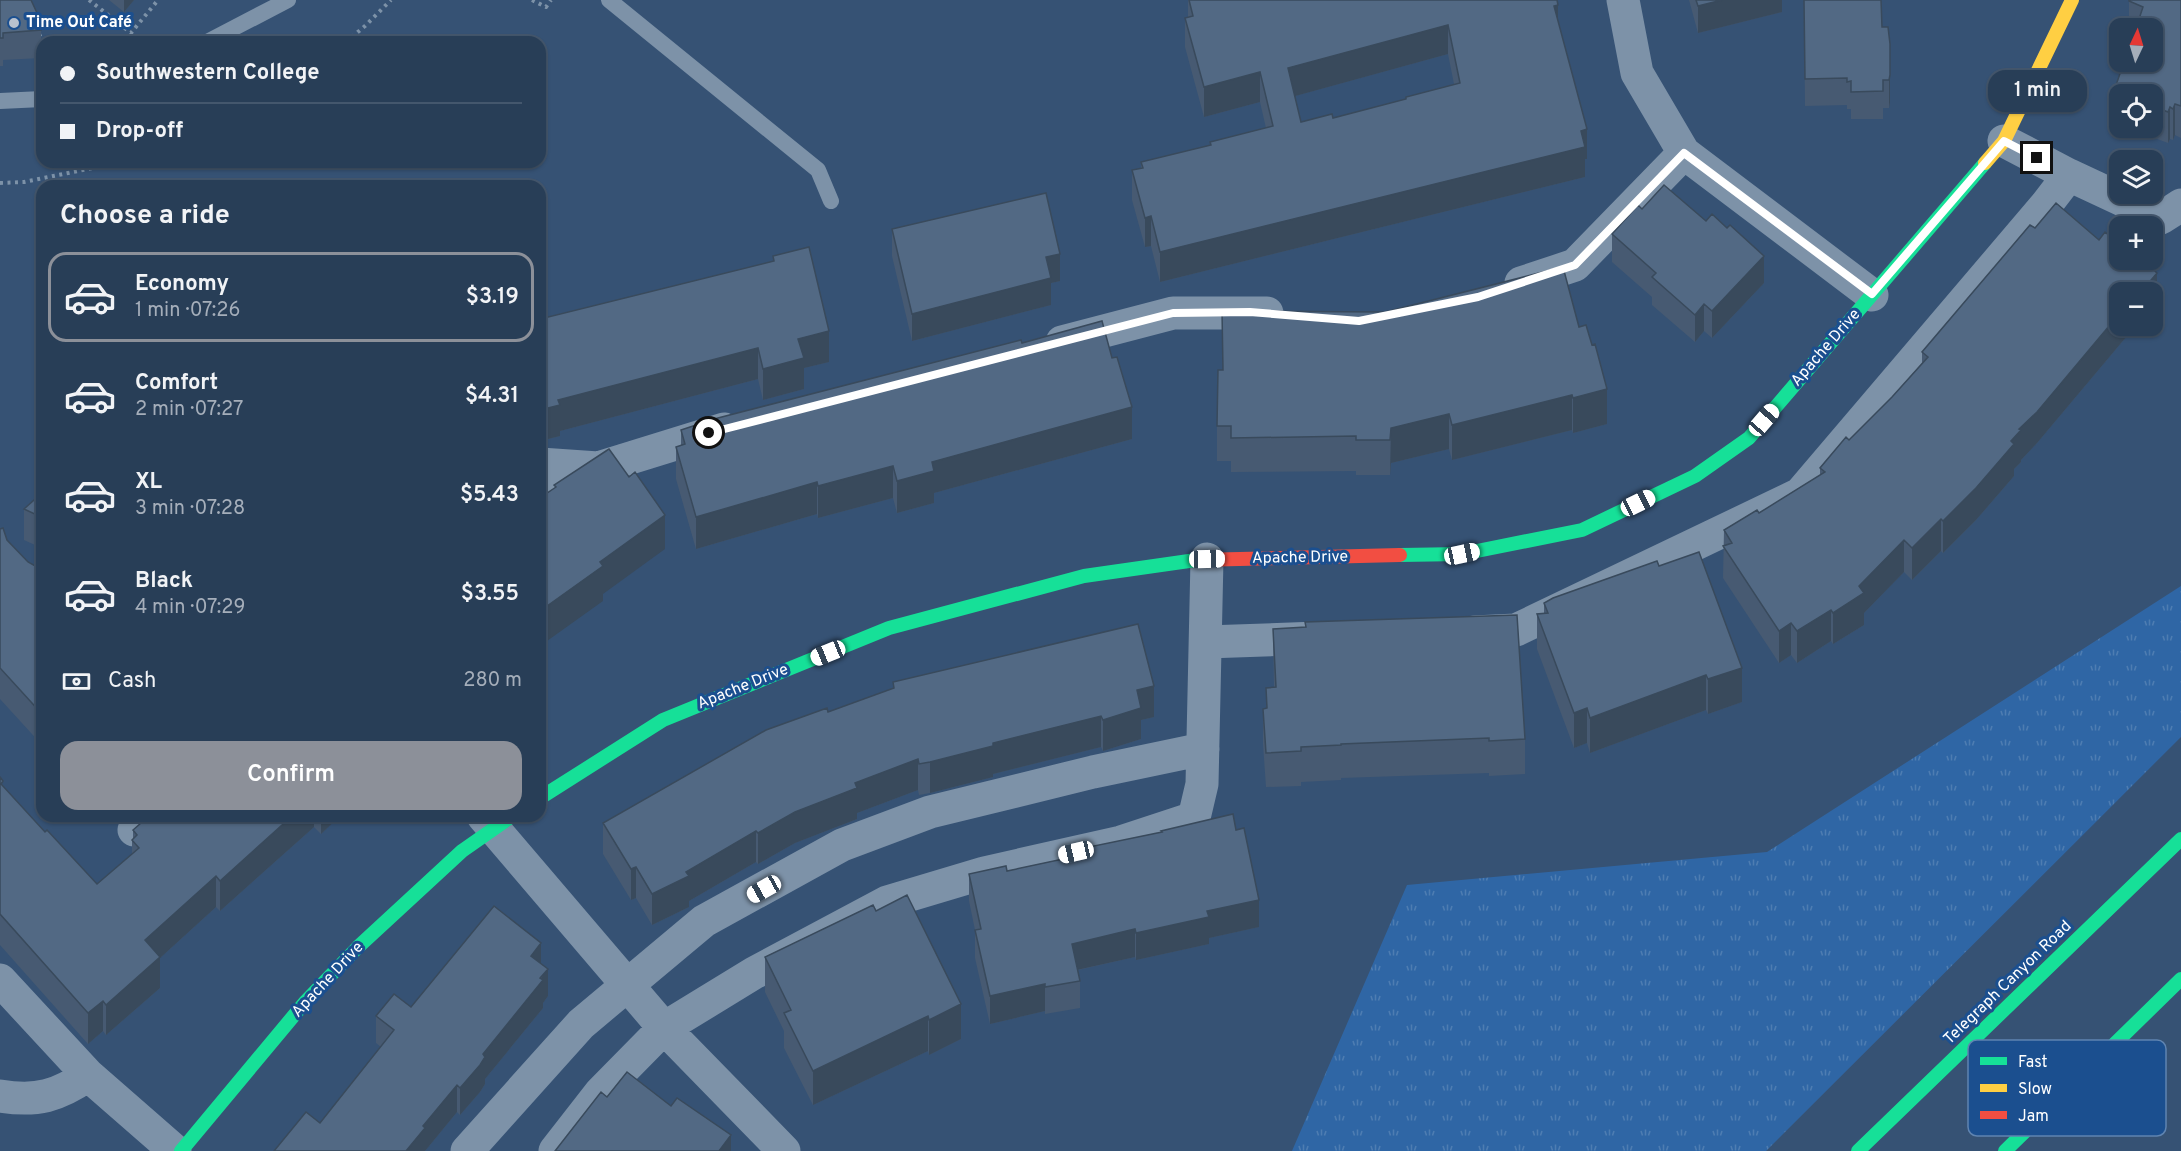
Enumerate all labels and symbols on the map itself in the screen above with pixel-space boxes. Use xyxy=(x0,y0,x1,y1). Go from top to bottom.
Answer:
place label: Time Out Café xyxy=(26,13,132,33)
marker: Time Out Café xyxy=(7,16,21,30)
north arrow xyxy=(2109,18,2163,72)
callout: 1 min xyxy=(1988,71,2086,113)
route end xyxy=(2023,144,2050,171)
street label: Apache Drive xyxy=(1787,305,1865,391)
car xyxy=(1745,401,1783,439)
route start xyxy=(695,419,722,446)
car xyxy=(1618,487,1658,519)
car xyxy=(1443,541,1481,567)
street label: Apache Drive xyxy=(1252,547,1348,569)
car xyxy=(1189,550,1225,568)
car xyxy=(808,638,848,668)
street label: Apache Drive xyxy=(695,660,791,714)
car xyxy=(1056,839,1096,865)
car xyxy=(744,872,784,906)
street label: Telegraph Canyon Road xyxy=(1940,917,2076,1049)
street label: Apache Drive xyxy=(288,938,368,1022)
legend xyxy=(1968,1040,2166,1136)
text: Fast xyxy=(2018,1053,2048,1073)
text: Slow xyxy=(2018,1080,2052,1100)
text: Jam xyxy=(2018,1107,2049,1127)

